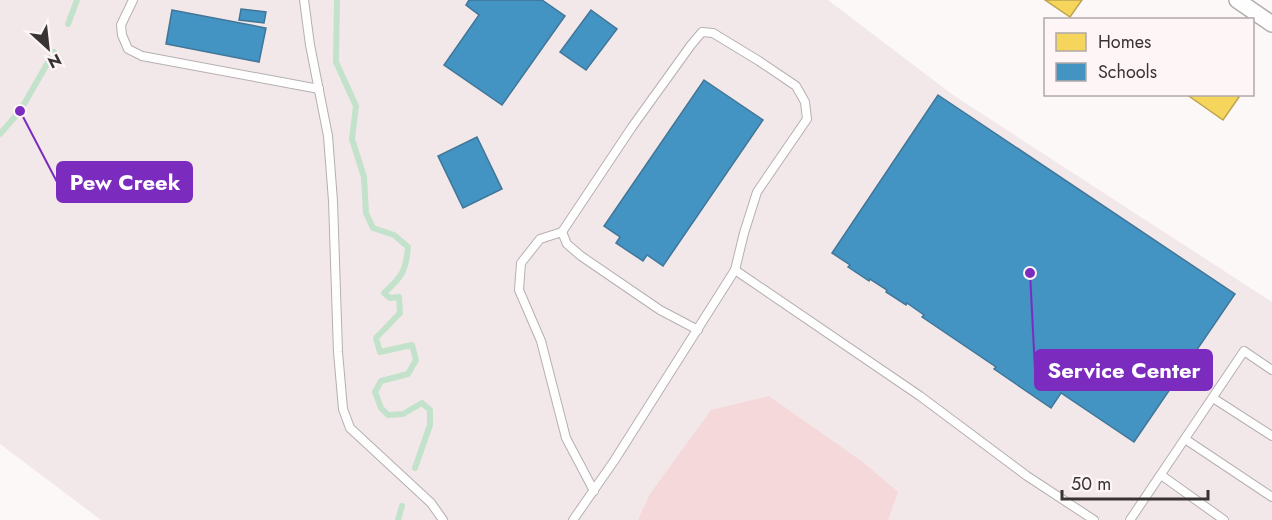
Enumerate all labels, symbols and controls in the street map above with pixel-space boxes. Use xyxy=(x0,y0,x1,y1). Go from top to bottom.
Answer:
north arrow xyxy=(18,18,78,78)
legend xyxy=(1044,18,1254,96)
text: Homes xyxy=(1098,29,1151,55)
text: N xyxy=(44,48,65,74)
text: Schools xyxy=(1098,59,1157,85)
callout: Pew Creek xyxy=(57,162,192,202)
text: Pew Creek xyxy=(70,166,181,198)
callout: Service Center xyxy=(1035,350,1212,390)
text: Service Center xyxy=(1047,354,1201,386)
scale bar xyxy=(1062,463,1208,501)
text: 50 m xyxy=(1071,471,1111,497)

